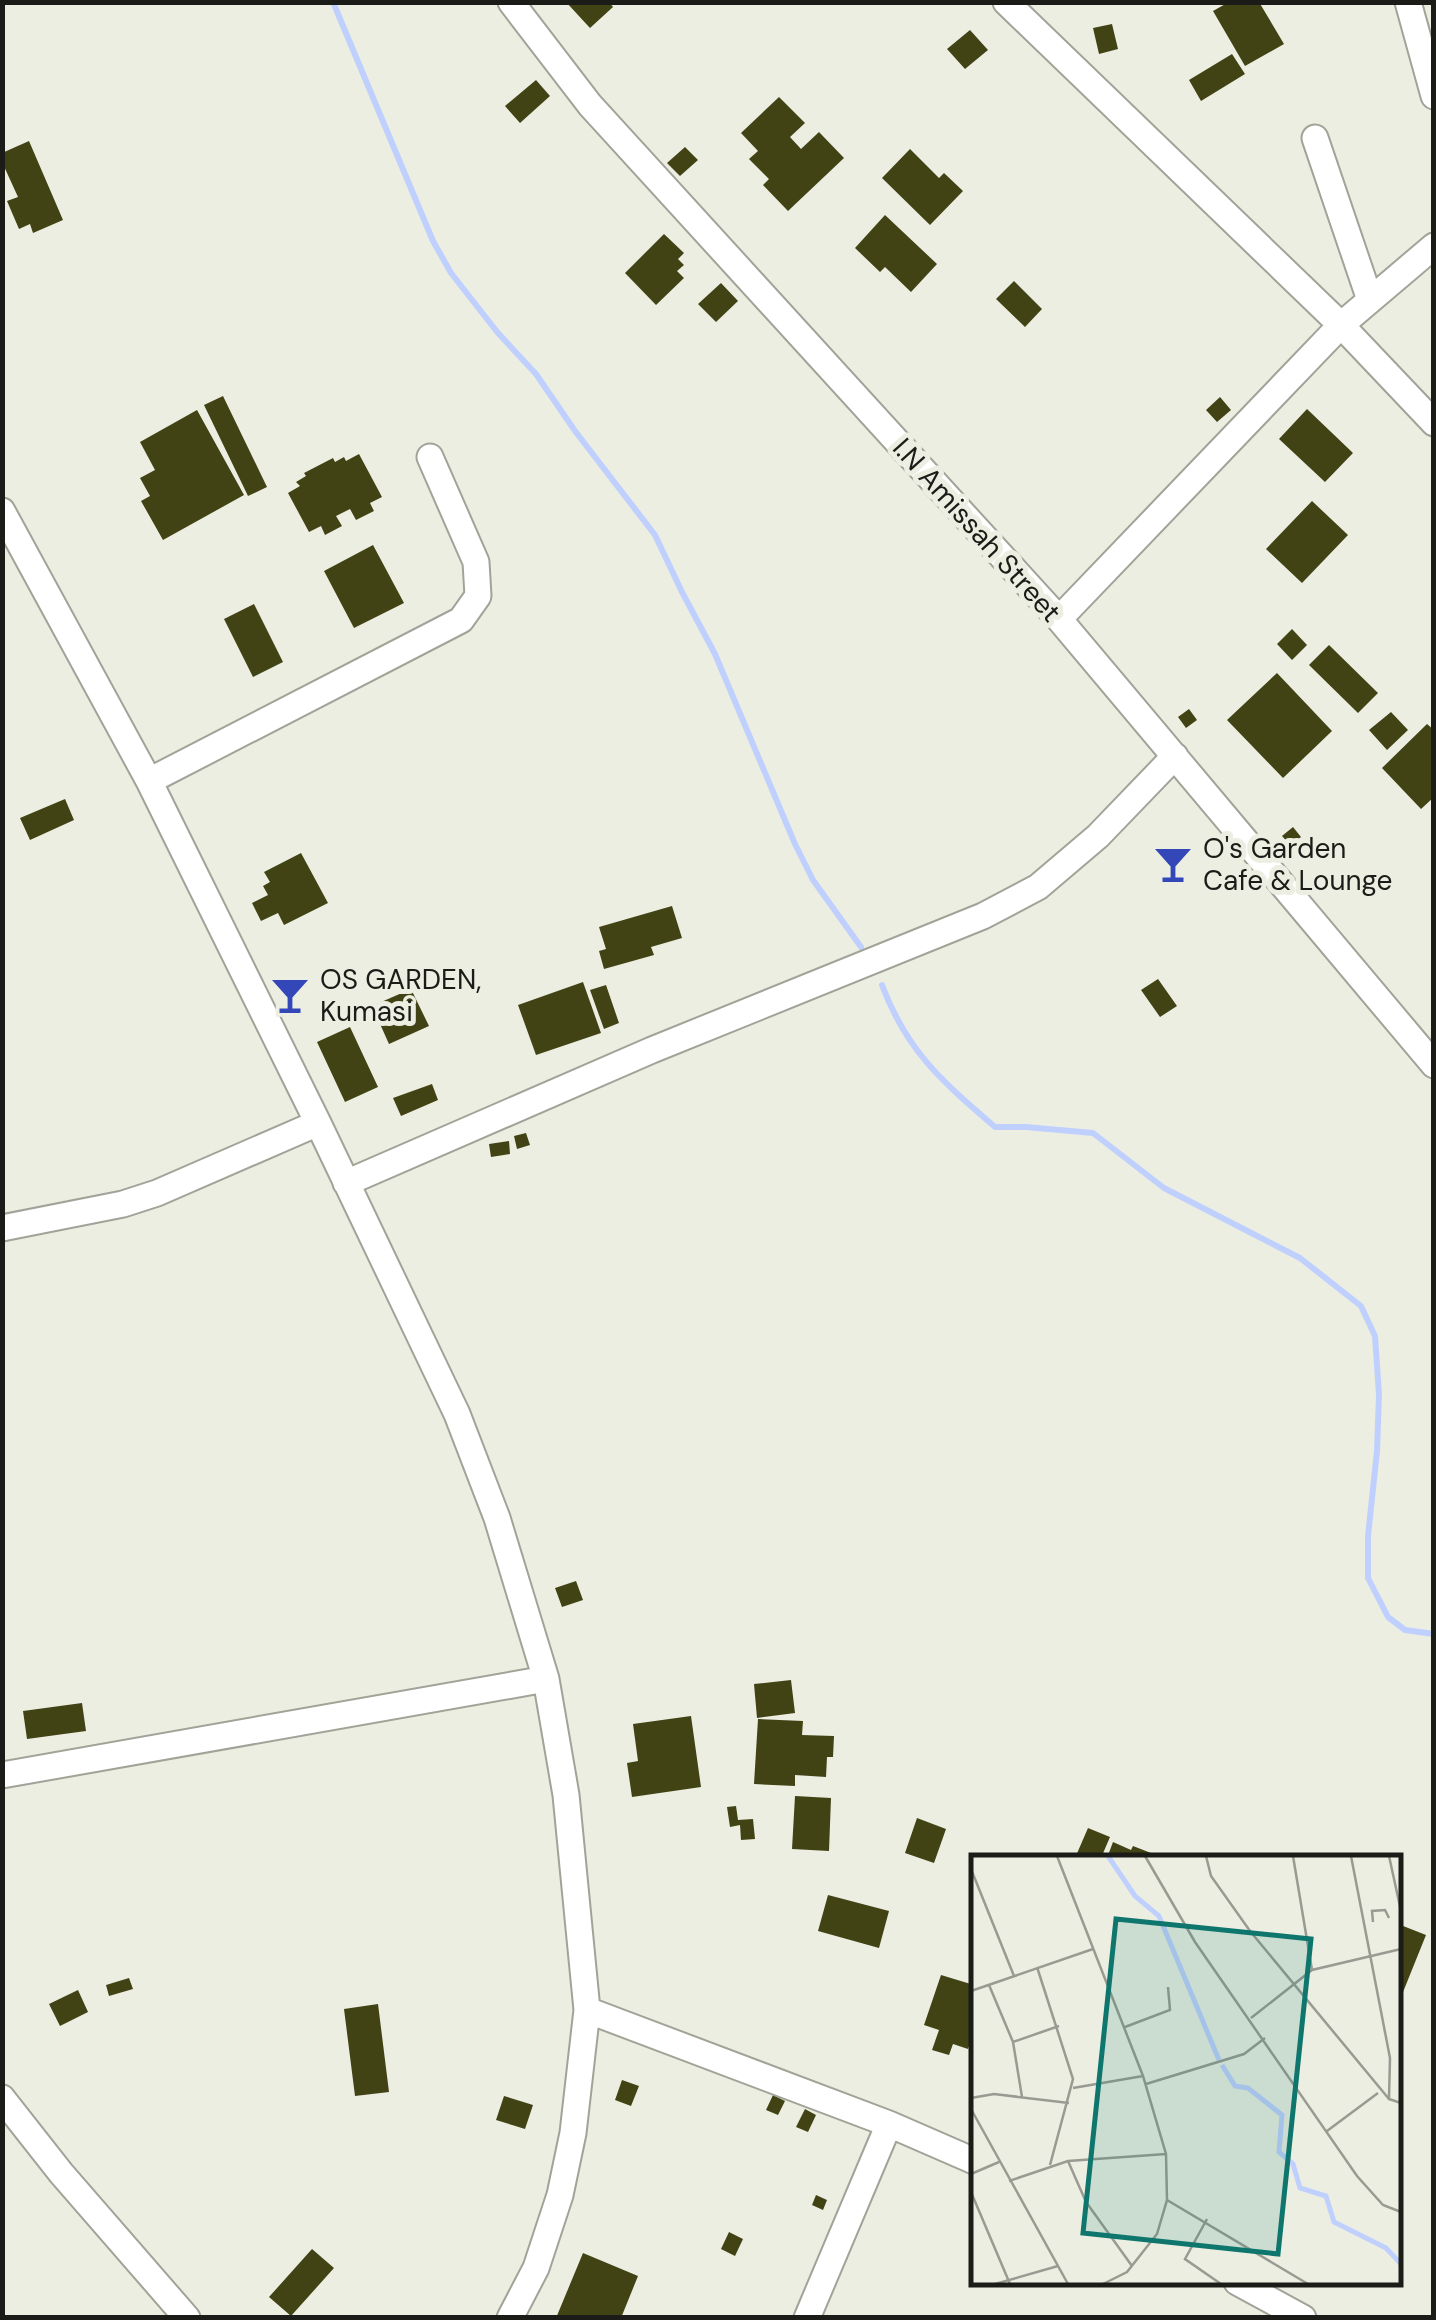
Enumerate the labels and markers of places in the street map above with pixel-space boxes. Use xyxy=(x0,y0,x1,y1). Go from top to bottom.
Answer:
place label: O's Garden Cafe & Lounge xyxy=(1203,830,1392,899)
bar icon: O's Garden Cafe & Lounge xyxy=(1152,843,1194,885)
place label: OS GARDEN, Kumasi xyxy=(320,961,481,1030)
bar icon: OS GARDEN, Kumasi xyxy=(269,974,311,1016)

